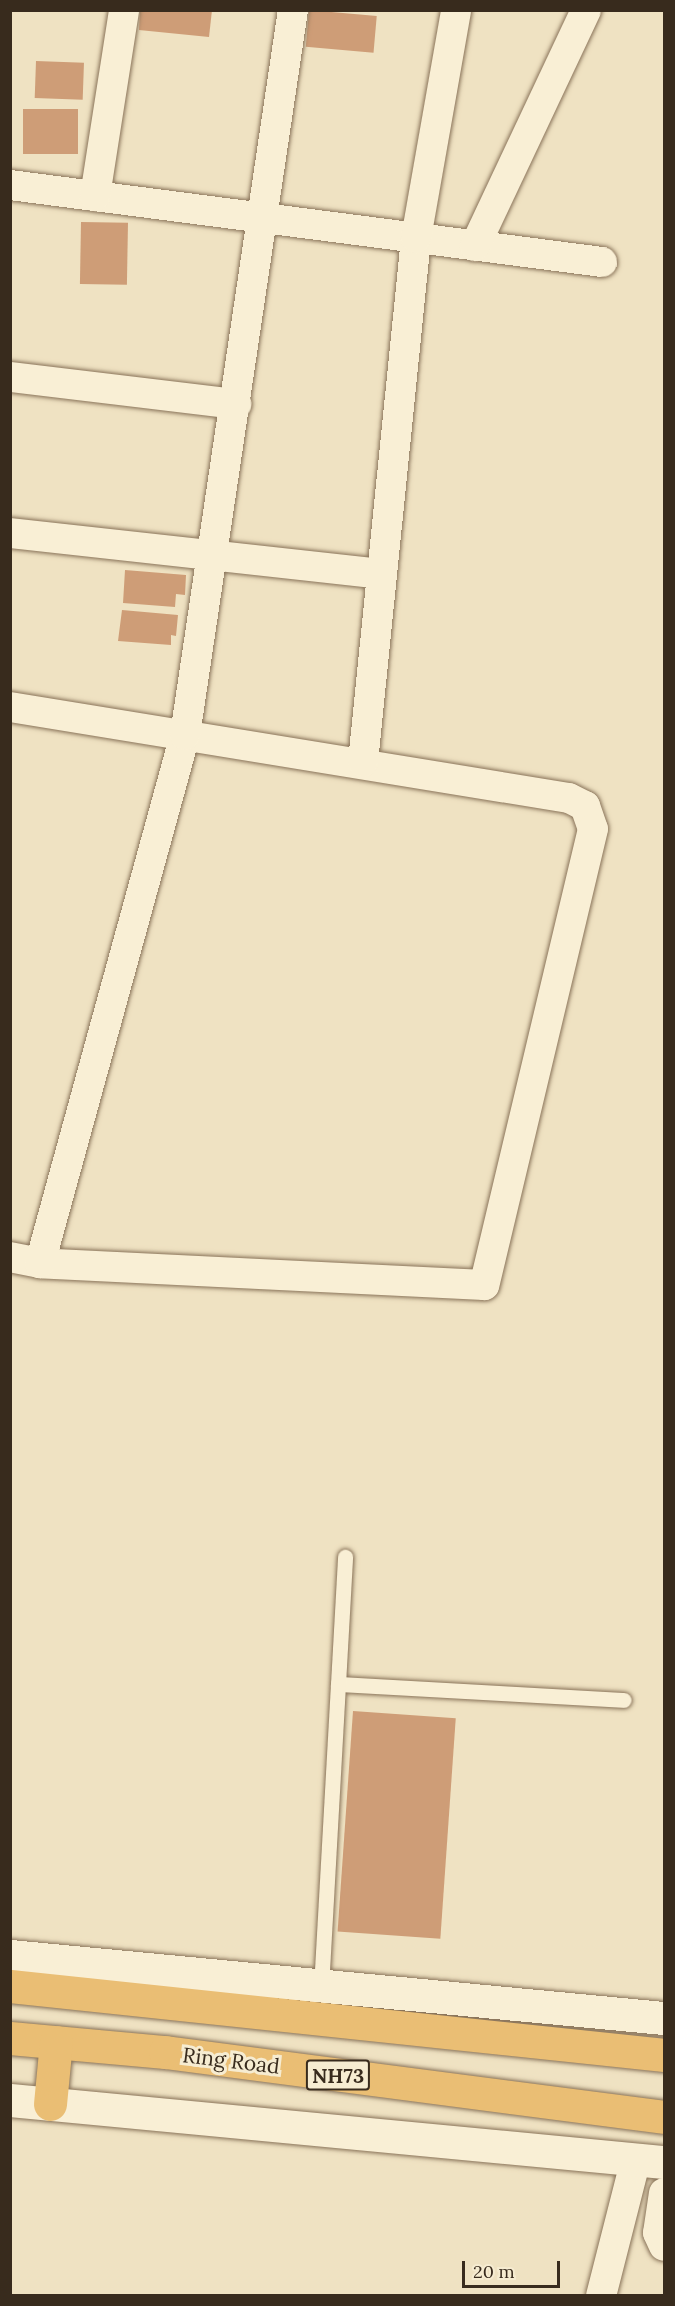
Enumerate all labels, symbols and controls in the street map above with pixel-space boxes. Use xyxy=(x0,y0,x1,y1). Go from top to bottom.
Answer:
street label: Ring Road xyxy=(181,2043,281,2079)
road number: NH73 xyxy=(305,2058,371,2092)
scale bar xyxy=(465,2249,562,2287)
text: 20 m xyxy=(473,2260,515,2283)

